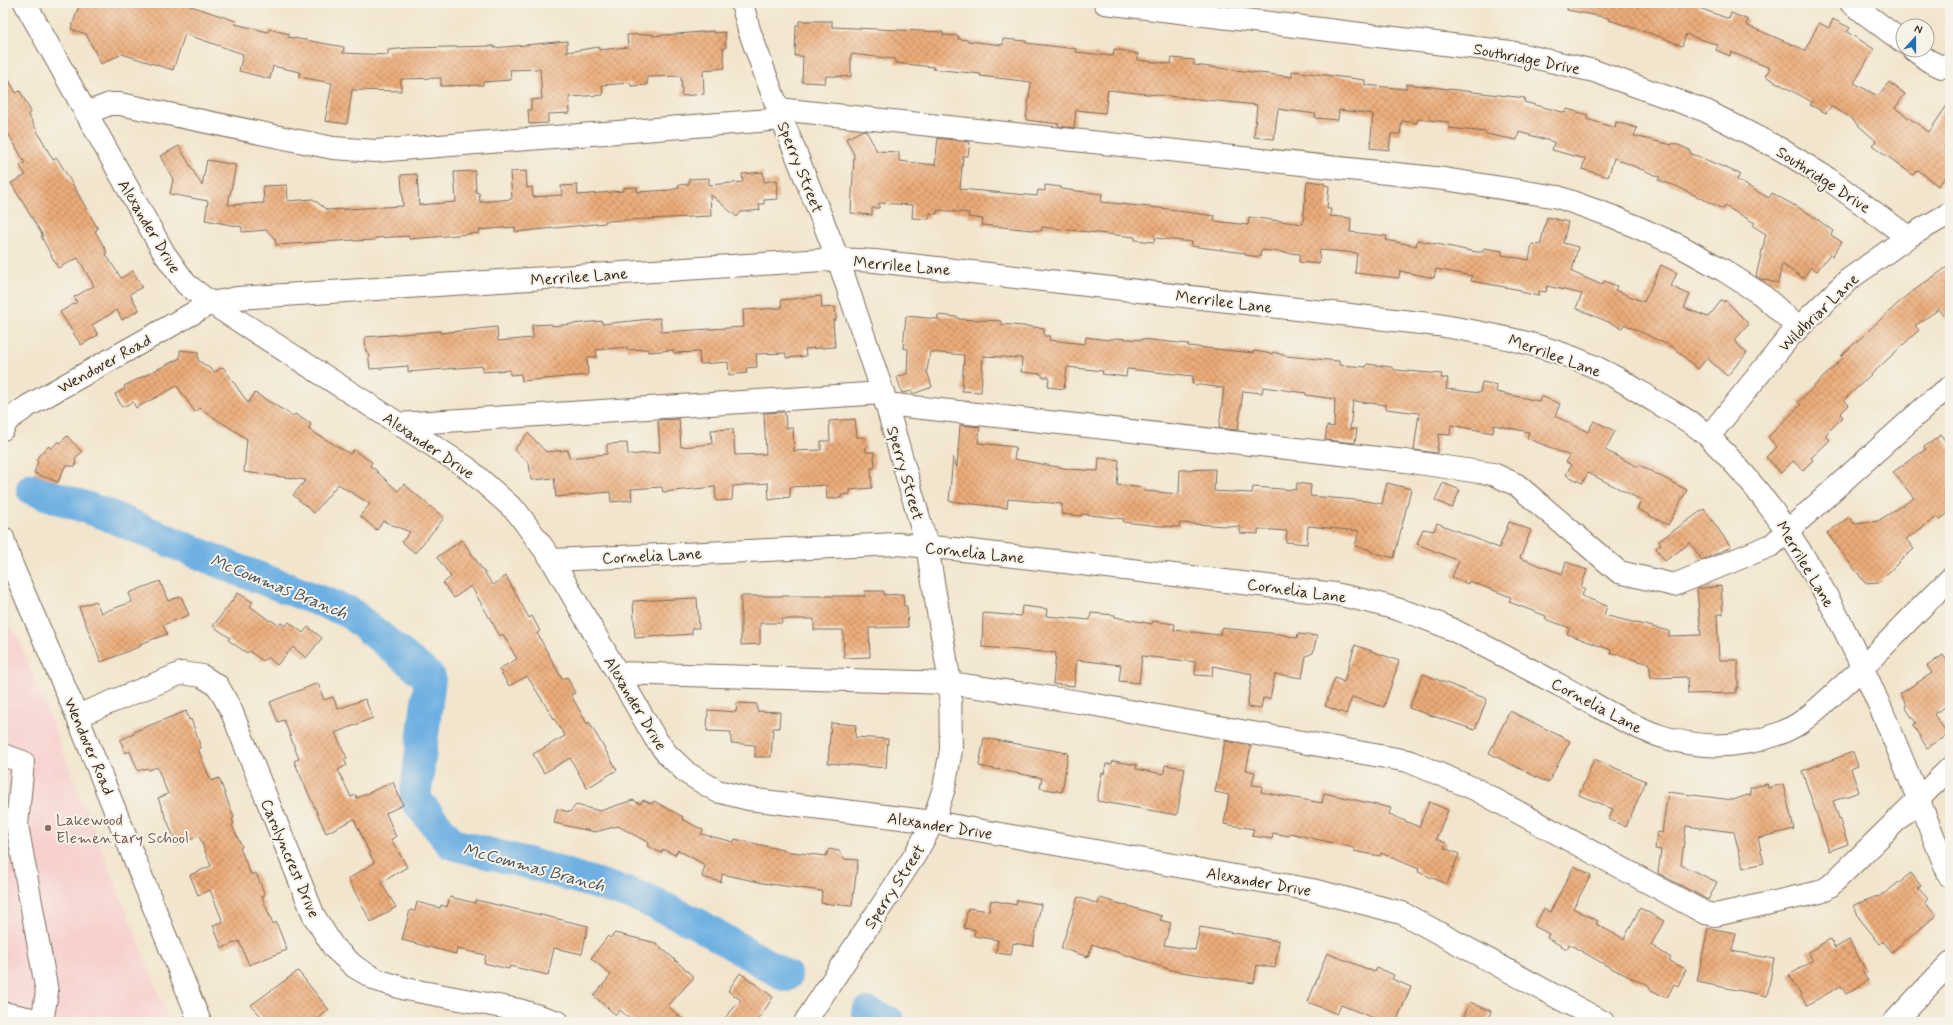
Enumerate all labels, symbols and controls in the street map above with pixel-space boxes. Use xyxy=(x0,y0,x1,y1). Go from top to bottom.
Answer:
north arrow xyxy=(1895,18,1935,58)
text: N xyxy=(1912,22,1924,37)
street label: Southridge Drive xyxy=(1471,39,1582,81)
street label: Sperry Street xyxy=(772,119,828,217)
street label: Southridge Drive xyxy=(1771,142,1874,219)
street label: Alexander Drive xyxy=(112,176,185,278)
street label: Merrilee Lane xyxy=(852,252,952,281)
street label: Merrilee Lane xyxy=(530,264,629,291)
street label: Wildbriar Lane xyxy=(1774,269,1864,357)
street label: Merrilee Lane xyxy=(1174,286,1274,319)
street label: Wendover Road xyxy=(54,330,155,399)
street label: Merrilee Lane xyxy=(1505,330,1604,383)
street label: Alexander Drive xyxy=(378,408,478,485)
street label: Sperry Street xyxy=(881,424,928,523)
street label: Merrilee Lane xyxy=(1771,518,1839,612)
street label: Cornelia Lane xyxy=(924,538,1026,569)
street label: Cornelia Lane xyxy=(602,543,703,570)
water label: McCommas Branch xyxy=(207,549,351,625)
street label: Cornelia Lane xyxy=(1246,574,1348,609)
street label: Alexander Drive xyxy=(598,653,671,755)
street label: Cornelia Lane xyxy=(1547,674,1646,739)
street label: Wendover Road xyxy=(59,695,119,799)
street label: Carolyncrest Drive xyxy=(255,796,324,921)
street label: Alexander Drive xyxy=(886,808,994,845)
place label: Lakewood Elementary School xyxy=(56,810,189,849)
marker: Lakewood Elementary School xyxy=(43,823,53,833)
water label: McCommas Branch xyxy=(460,838,607,898)
street label: Sperry Street xyxy=(860,840,931,933)
street label: Alexander Drive xyxy=(1205,863,1313,902)

